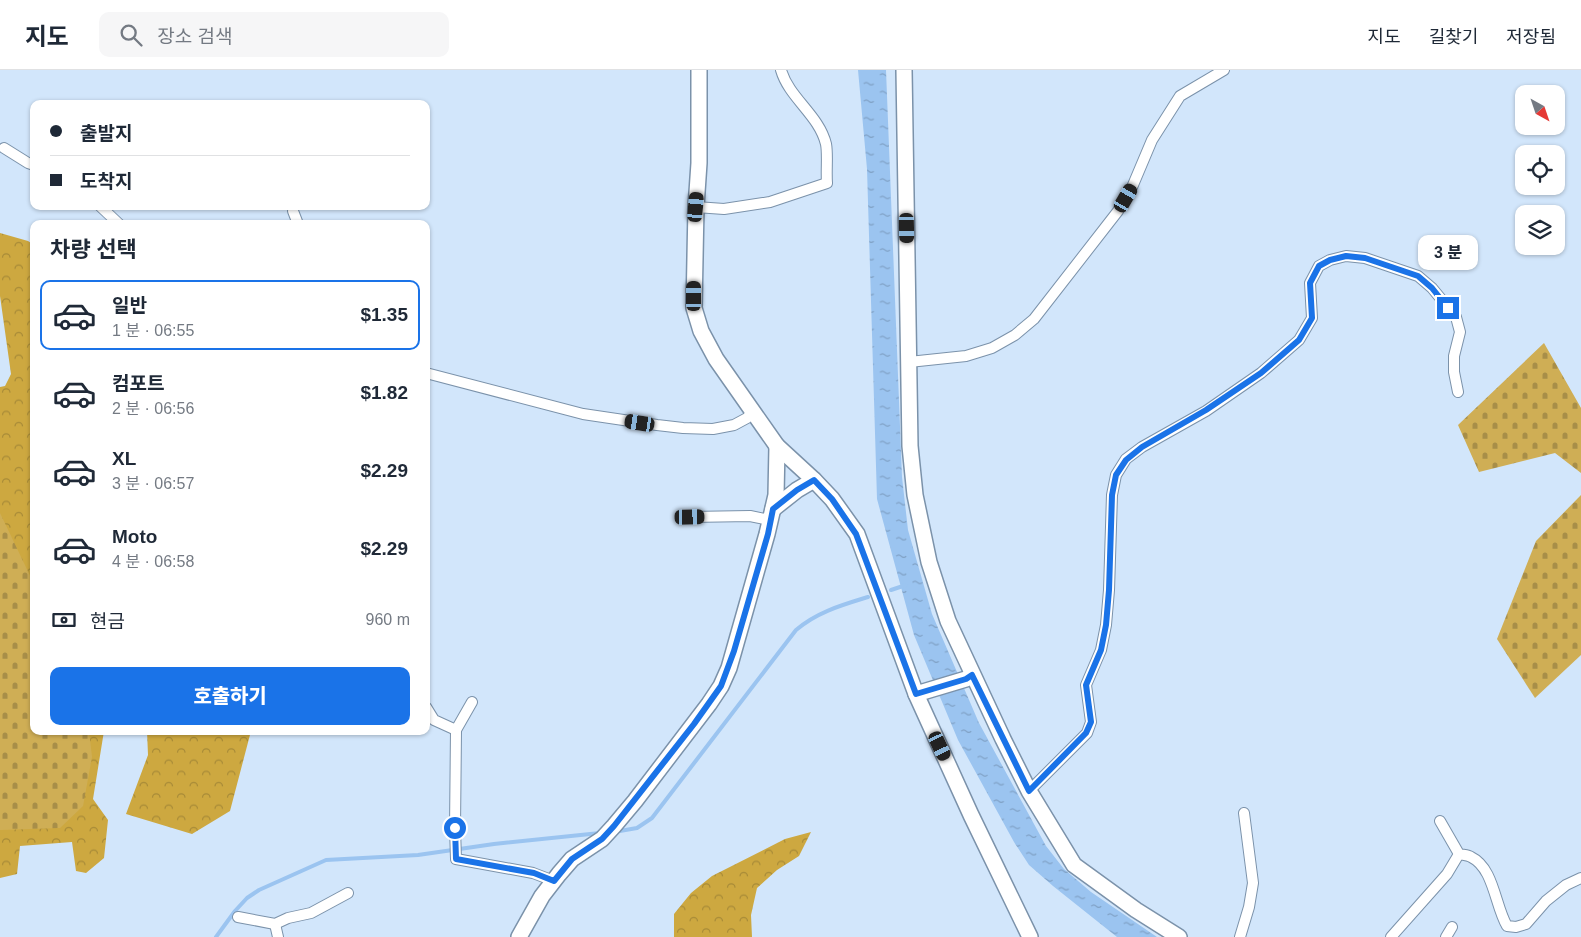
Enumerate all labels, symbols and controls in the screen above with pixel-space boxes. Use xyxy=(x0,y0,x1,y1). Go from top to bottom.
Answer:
search box xyxy=(99,12,449,57)
icon: search xyxy=(117,21,145,49)
text: 지도 xyxy=(25,23,69,50)
text: 장소 검색 xyxy=(157,26,232,47)
text: 지도 xyxy=(1368,27,1401,47)
text: 길찾기 xyxy=(1429,27,1478,47)
text: 저장됨 xyxy=(1506,27,1556,47)
north arrow xyxy=(1515,85,1565,135)
map controls xyxy=(1515,85,1565,255)
text: 출발지 xyxy=(80,123,132,144)
button: locate xyxy=(1515,145,1565,195)
text: 도착지 xyxy=(80,171,132,192)
car xyxy=(1112,181,1139,215)
car xyxy=(687,191,704,223)
button: layers xyxy=(1515,205,1565,255)
car xyxy=(899,213,914,243)
callout: 3 분 xyxy=(1418,236,1478,270)
text: 차량 선택 xyxy=(50,237,137,262)
text: 3 분 xyxy=(1434,244,1462,261)
car xyxy=(686,281,701,311)
icon: car xyxy=(52,293,97,338)
text: 일반 xyxy=(112,295,147,316)
route end xyxy=(1437,297,1459,319)
text: $1.35 xyxy=(360,304,408,325)
text: 1 분 · 06:55 xyxy=(112,322,194,339)
icon: car xyxy=(52,371,97,416)
text: 컴포트 xyxy=(112,373,164,394)
text: $1.82 xyxy=(360,382,408,403)
text: 2 분 · 06:56 xyxy=(112,400,194,417)
car xyxy=(624,413,655,433)
text: XL xyxy=(112,448,136,469)
icon: car xyxy=(52,449,97,494)
text: $2.29 xyxy=(360,460,408,481)
text: 3 분 · 06:57 xyxy=(112,475,194,492)
car xyxy=(674,509,705,525)
text: Moto xyxy=(112,526,157,547)
icon: car xyxy=(52,527,97,572)
text: $2.29 xyxy=(360,538,408,559)
text: 4 분 · 06:58 xyxy=(112,553,194,570)
icon: cash xyxy=(50,606,78,634)
text: 현금 xyxy=(90,611,125,632)
text: 960 m xyxy=(366,611,410,628)
button: 호출하기 xyxy=(50,667,410,725)
car xyxy=(926,729,953,763)
route start xyxy=(444,817,466,839)

